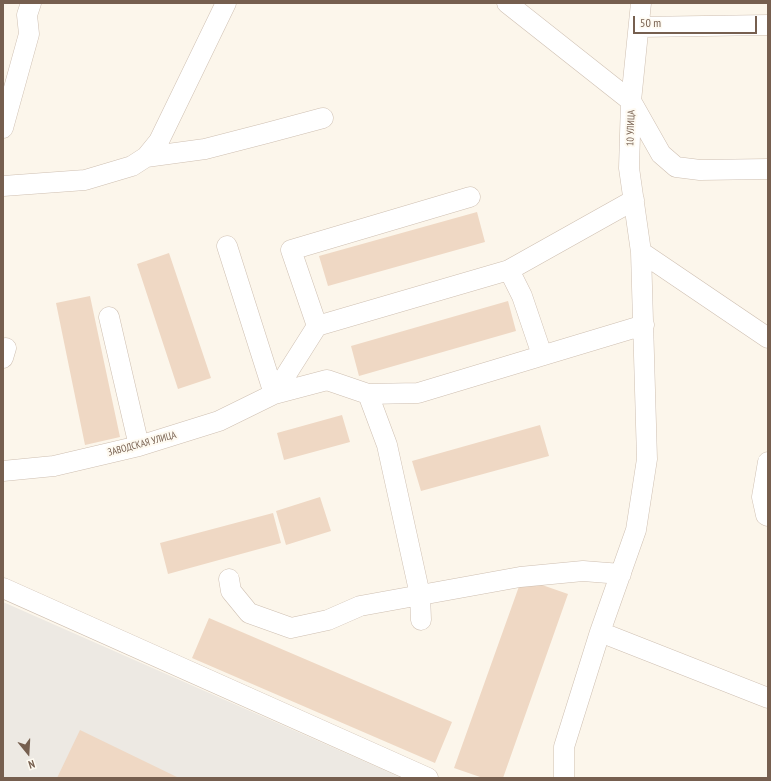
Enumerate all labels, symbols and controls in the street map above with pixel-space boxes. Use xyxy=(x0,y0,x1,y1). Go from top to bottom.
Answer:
scale bar xyxy=(635,8,759,34)
text: 50 m xyxy=(640,15,661,30)
street label: 10 УЛИЦА xyxy=(624,110,638,146)
street label: ЗАВОДСКАЯ УЛИЦА xyxy=(106,429,178,459)
north arrow xyxy=(8,733,48,773)
text: N xyxy=(27,757,37,772)

